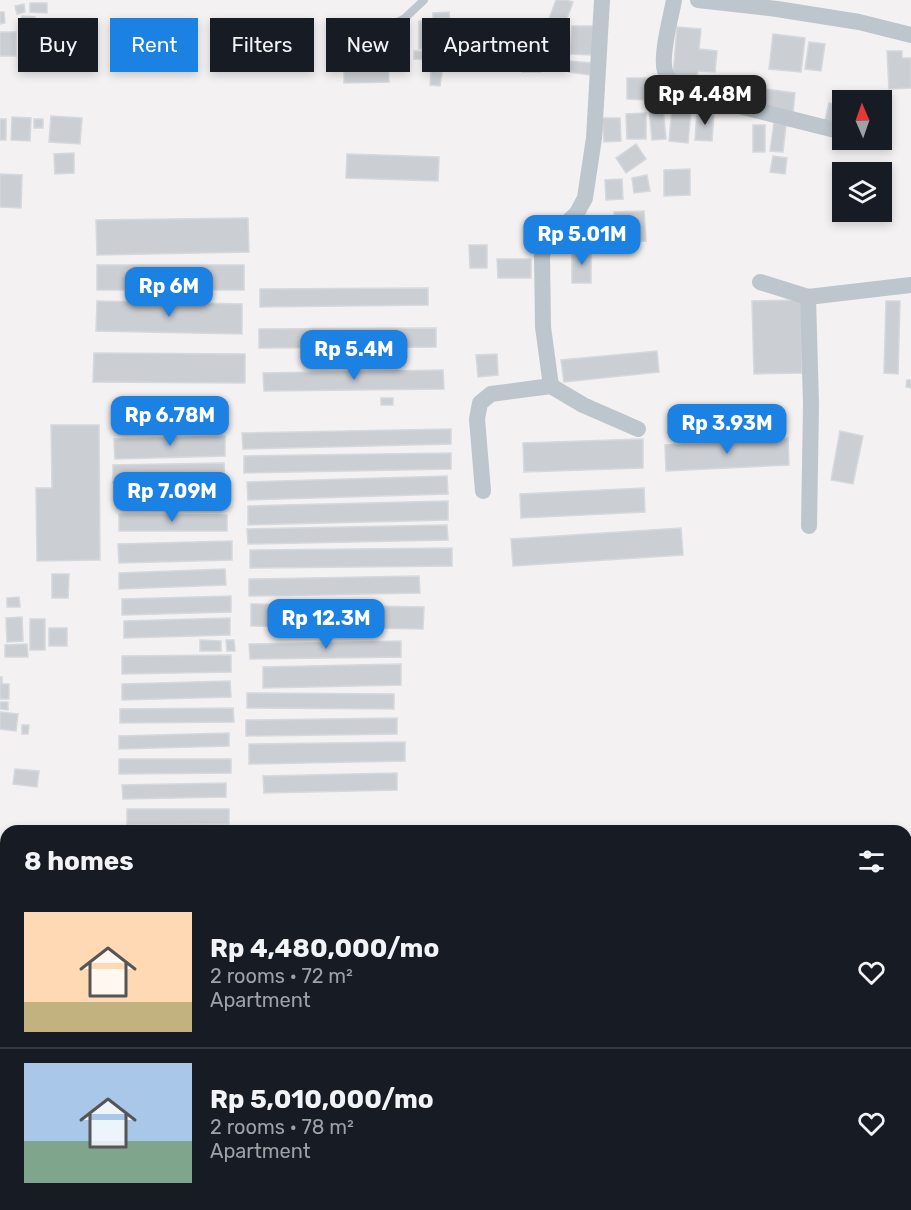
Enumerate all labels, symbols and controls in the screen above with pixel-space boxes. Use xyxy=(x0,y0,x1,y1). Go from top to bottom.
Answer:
chip: Buy xyxy=(18,18,98,72)
chip: Rent xyxy=(110,18,198,72)
chip: Filters xyxy=(210,18,314,72)
chip: New xyxy=(326,18,410,72)
chip: Apartment xyxy=(422,18,570,72)
pin: Rp 4.48M xyxy=(643,75,767,126)
text: Rp 4.48M xyxy=(658,82,752,106)
north arrow xyxy=(832,90,892,150)
map controls xyxy=(832,90,892,222)
button: layers xyxy=(832,162,892,222)
pin: Rp 5.01M xyxy=(520,215,644,266)
text: Rp 5.01M xyxy=(537,222,627,246)
pin: Rp 6M xyxy=(127,267,211,318)
text: Rp 6M xyxy=(139,274,199,298)
pin: Rp 5.4M xyxy=(299,330,409,381)
text: Rp 5.4M xyxy=(314,337,394,361)
pin: Rp 6.78M xyxy=(108,396,232,447)
text: Rp 6.78M xyxy=(125,403,215,427)
pin: Rp 3.93M xyxy=(665,404,789,455)
text: Rp 3.93M xyxy=(681,411,773,435)
pin: Rp 7.09M xyxy=(110,472,234,523)
text: Rp 7.09M xyxy=(127,479,217,503)
pin: Rp 12.3M xyxy=(264,599,388,650)
text: Rp 12.3M xyxy=(281,606,371,630)
icon: filters xyxy=(855,845,888,878)
text: 8 homes xyxy=(24,846,134,877)
text: Rp 4,480,000/mo xyxy=(210,933,439,964)
icon: home xyxy=(72,936,144,1008)
icon: heart xyxy=(855,956,888,989)
text: 2 rooms · 72 m² xyxy=(210,964,353,988)
text: Apartment xyxy=(210,988,311,1012)
text: Rp 5,010,000/mo xyxy=(210,1084,434,1115)
icon: home xyxy=(72,1087,144,1159)
icon: heart xyxy=(855,1107,888,1140)
text: 2 rooms · 78 m² xyxy=(210,1115,354,1139)
text: Apartment xyxy=(210,1139,311,1163)

